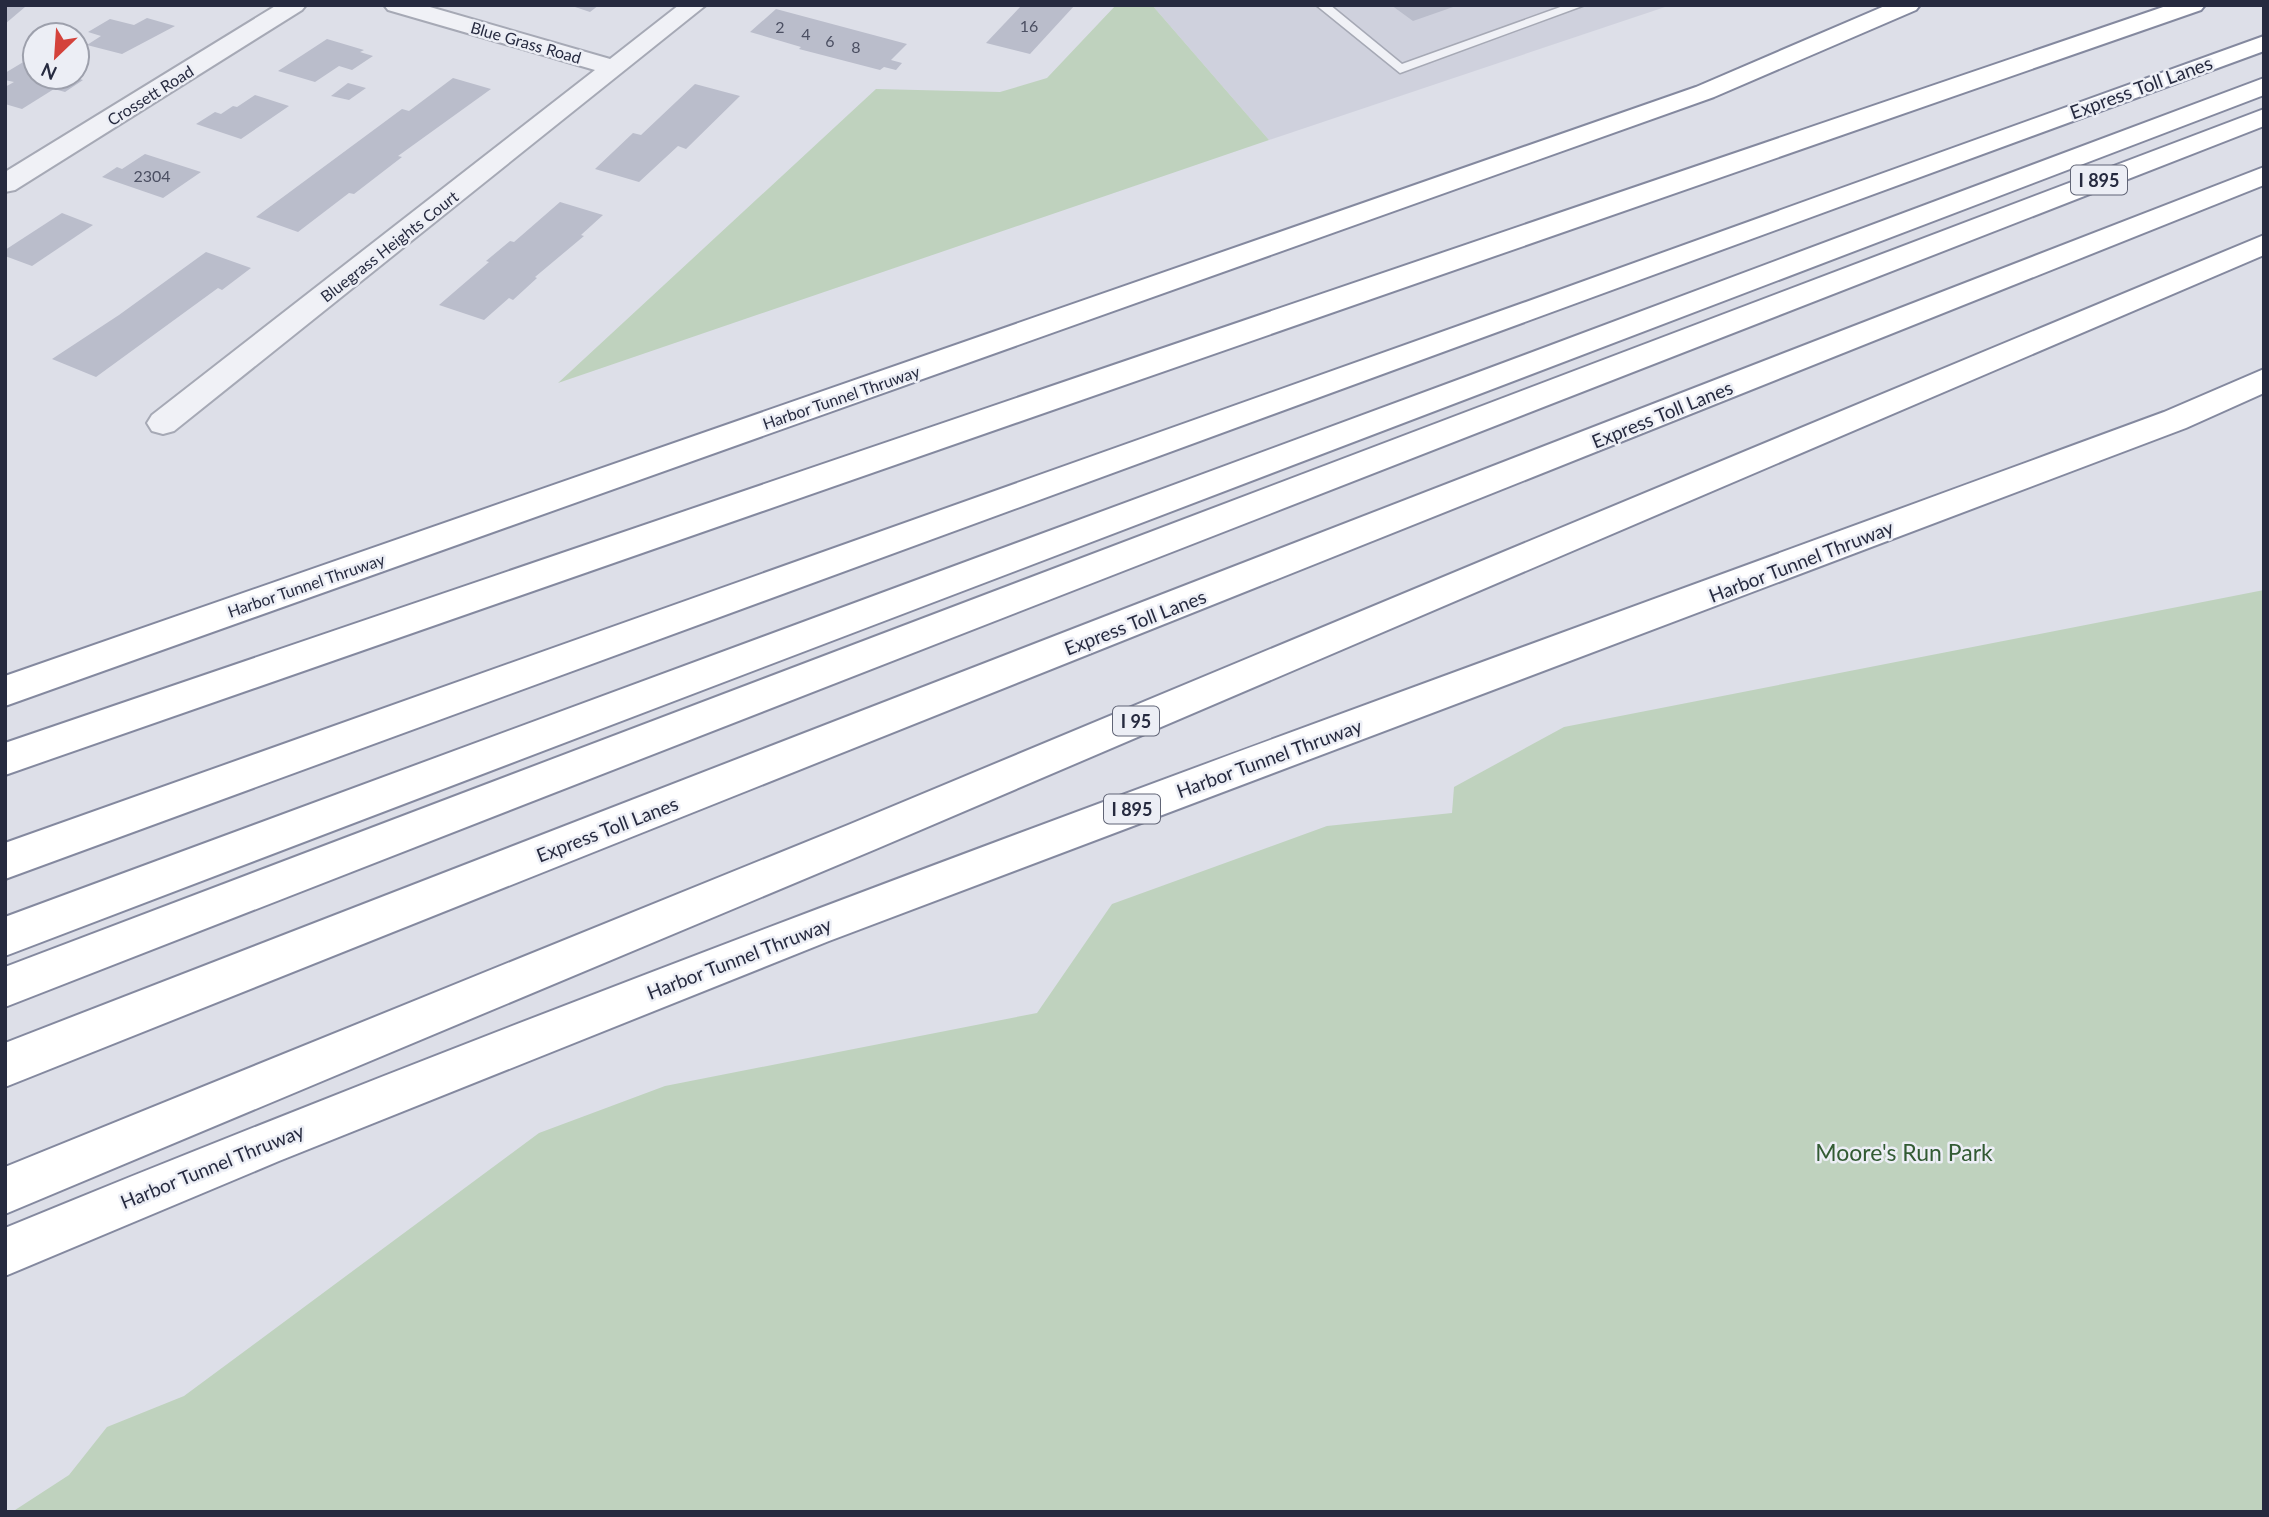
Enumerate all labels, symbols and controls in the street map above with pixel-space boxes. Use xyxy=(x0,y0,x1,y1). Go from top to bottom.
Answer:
house number: 16 xyxy=(1020,16,1038,35)
street label: Blue Grass Road xyxy=(469,17,583,67)
house number: 2 xyxy=(775,17,785,36)
north arrow xyxy=(21,21,91,91)
house number: 4 xyxy=(801,24,811,43)
house number: 6 xyxy=(825,31,835,50)
house number: 8 xyxy=(851,37,861,56)
street label: Express Toll Lanes xyxy=(2067,51,2215,123)
text: N xyxy=(37,58,60,85)
street label: Crossett Road xyxy=(103,61,197,129)
house number: 2304 xyxy=(133,166,171,185)
road number: I 895 xyxy=(2071,166,2127,195)
street label: Bluegrass Heights Court xyxy=(316,186,462,306)
street label: Harbor Tunnel Thruway xyxy=(760,361,923,433)
street label: Express Toll Lanes xyxy=(1588,375,1736,453)
street label: Harbor Tunnel Thruway xyxy=(1706,515,1897,607)
street label: Harbor Tunnel Thruway xyxy=(225,549,388,621)
street label: Express Toll Lanes xyxy=(1061,584,1209,660)
road number: I 95 xyxy=(1113,706,1159,736)
street label: Harbor Tunnel Thruway xyxy=(1173,714,1365,802)
street label: Express Toll Lanes xyxy=(533,791,681,867)
road number: I 895 xyxy=(1104,794,1160,824)
street label: Harbor Tunnel Thruway xyxy=(644,912,835,1004)
street label: Harbor Tunnel Thruway xyxy=(117,1119,307,1213)
park label: Moore's Run Park xyxy=(1815,1138,1993,1166)

